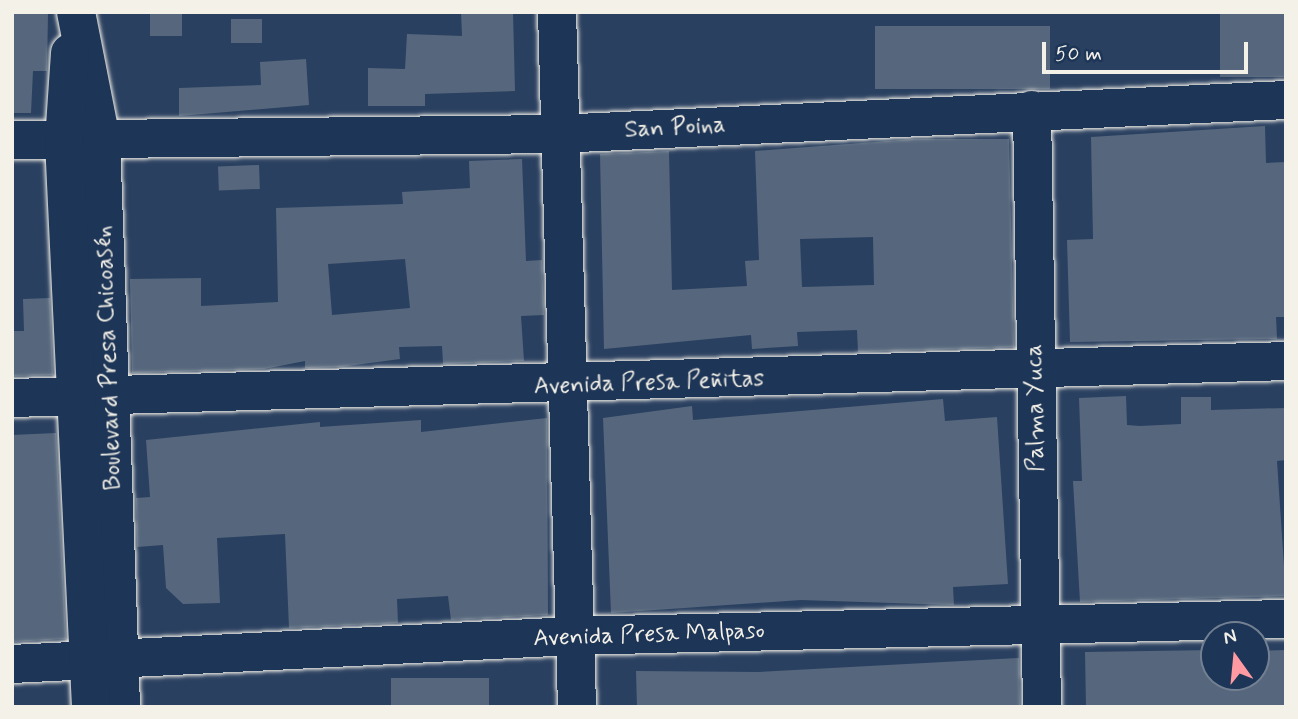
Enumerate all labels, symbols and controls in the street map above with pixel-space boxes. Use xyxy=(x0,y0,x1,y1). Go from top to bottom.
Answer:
scale bar xyxy=(1046,28,1252,72)
text: 50 m xyxy=(1055,40,1102,68)
street label: San Poina xyxy=(624,111,726,145)
street label: Boulevard Presa Chicoasén xyxy=(90,225,128,491)
street label: Palma Yuca xyxy=(1021,345,1051,471)
street label: Avenida Presa Peñitas xyxy=(535,365,763,401)
street label: Avenida Presa Malpaso xyxy=(534,617,764,653)
north arrow xyxy=(1200,621,1270,691)
text: N xyxy=(1221,623,1239,651)

